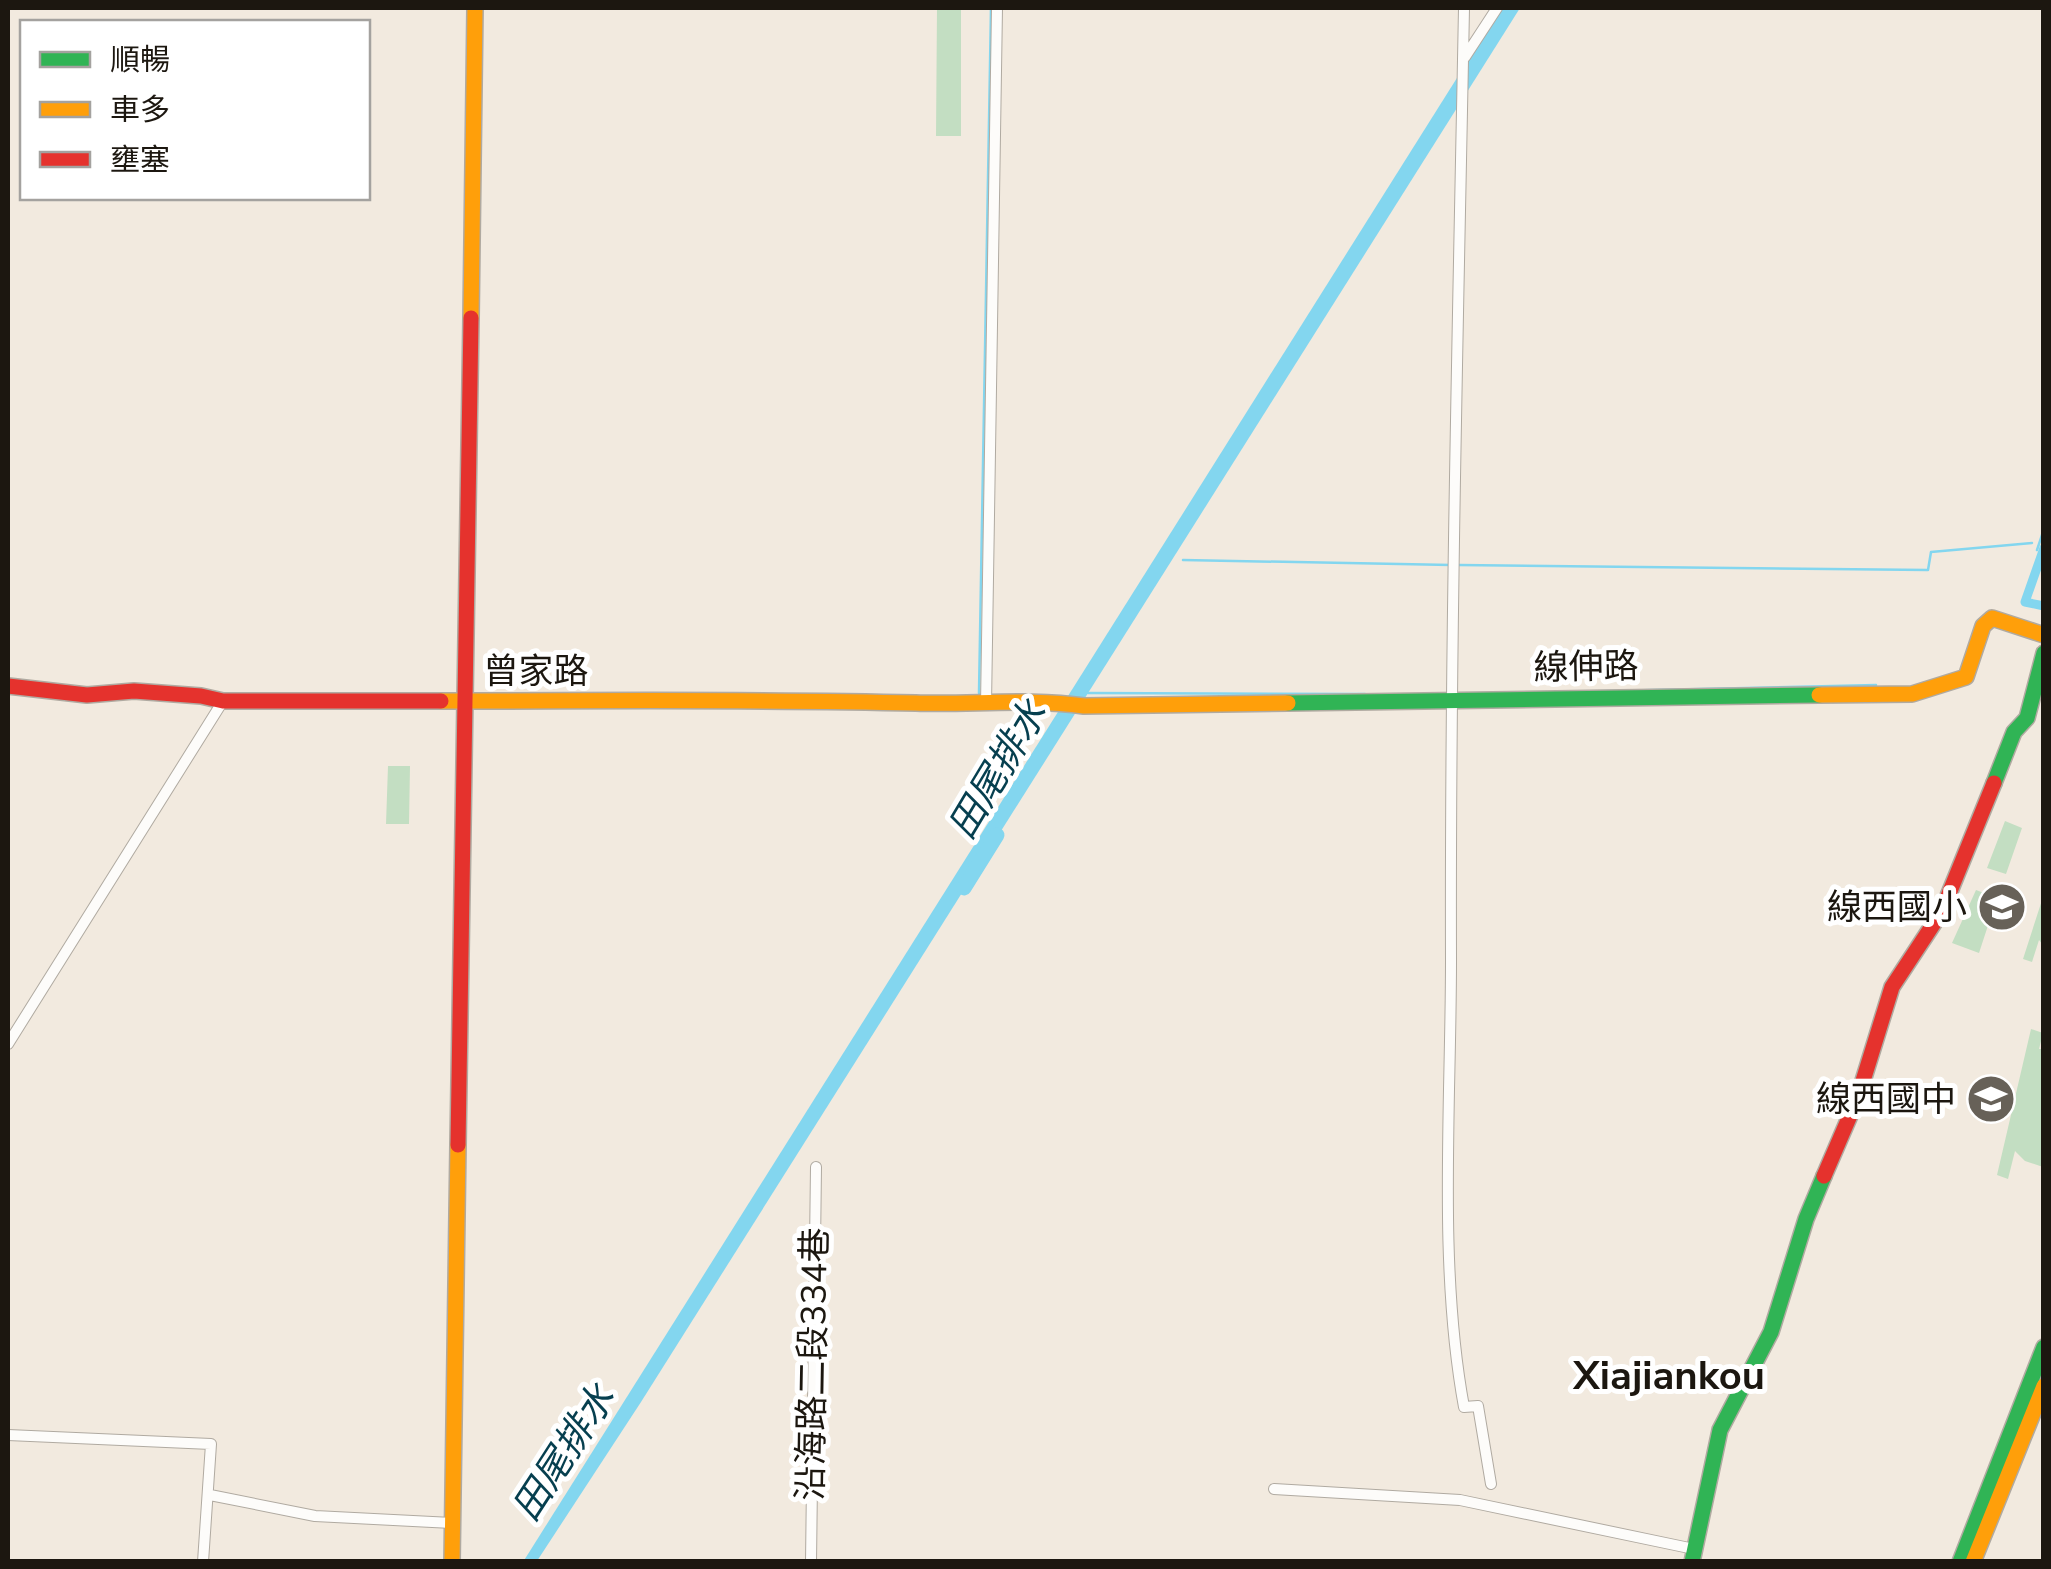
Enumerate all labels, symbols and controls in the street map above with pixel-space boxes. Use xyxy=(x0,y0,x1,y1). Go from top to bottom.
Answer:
legend xyxy=(20,20,370,200)
text: 順暢 xyxy=(110,40,170,81)
text: 車多 xyxy=(110,90,170,131)
text: 壅塞 xyxy=(110,140,170,181)
street label: 線伸路 xyxy=(1533,643,1639,691)
street label: 曾家路 xyxy=(483,648,589,695)
water label: 田尾排水 xyxy=(937,690,1060,848)
school or university icon: 線西國小 xyxy=(1976,881,2028,933)
place label: 線西國小 xyxy=(1827,884,1967,931)
school or university icon: 線西國中 xyxy=(1965,1073,2017,1125)
place label: 線西國中 xyxy=(1816,1076,1956,1123)
street label: 沿海路二段334巷 xyxy=(787,1227,839,1501)
district label: Xiajiankou xyxy=(1572,1349,1765,1403)
water label: 田尾排水 xyxy=(501,1374,628,1531)

